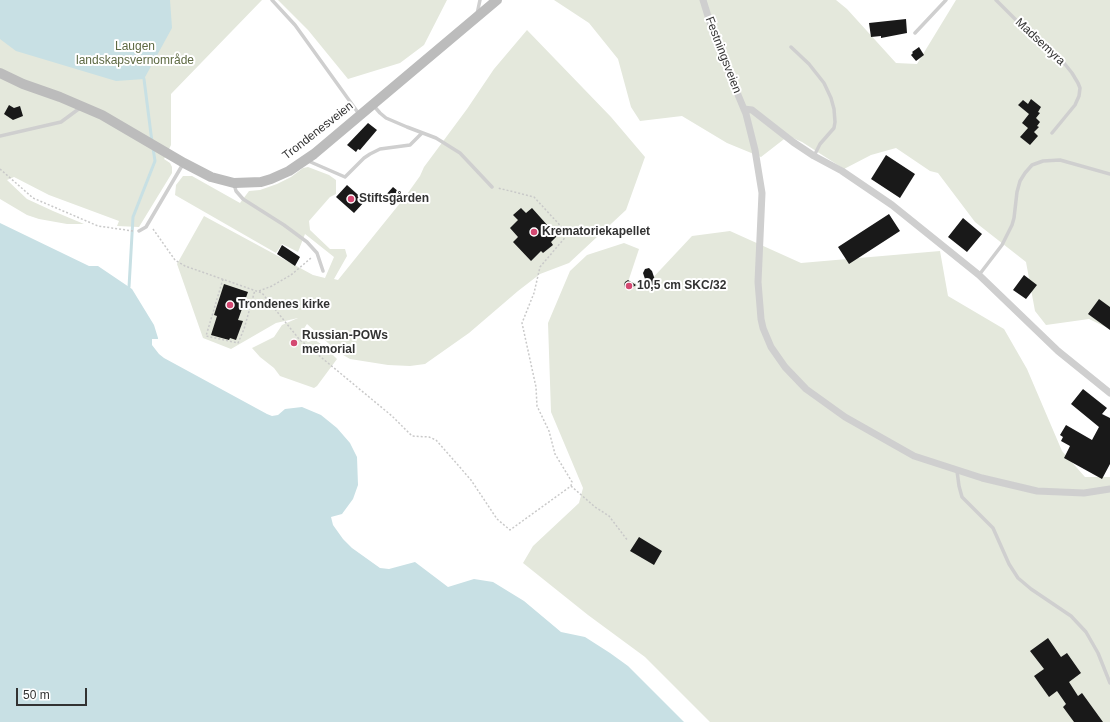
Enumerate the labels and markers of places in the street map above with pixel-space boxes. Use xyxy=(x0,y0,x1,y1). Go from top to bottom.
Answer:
place label: Stiftsgården xyxy=(359,192,429,206)
marker: Stiftsgården xyxy=(346,194,356,204)
place label: Krematoriekapellet xyxy=(542,225,650,239)
marker: Krematoriekapellet xyxy=(529,227,539,237)
place label: 10,5 cm SKC/32 xyxy=(637,279,726,293)
marker: 10,5 cm SKC/32 xyxy=(624,281,634,291)
place label: Trondenes kirke xyxy=(238,298,330,312)
marker: Trondenes kirke xyxy=(225,300,235,310)
place label: Russian-POWs memorial xyxy=(302,329,388,357)
marker: Russian-POWs memorial xyxy=(289,338,299,348)

